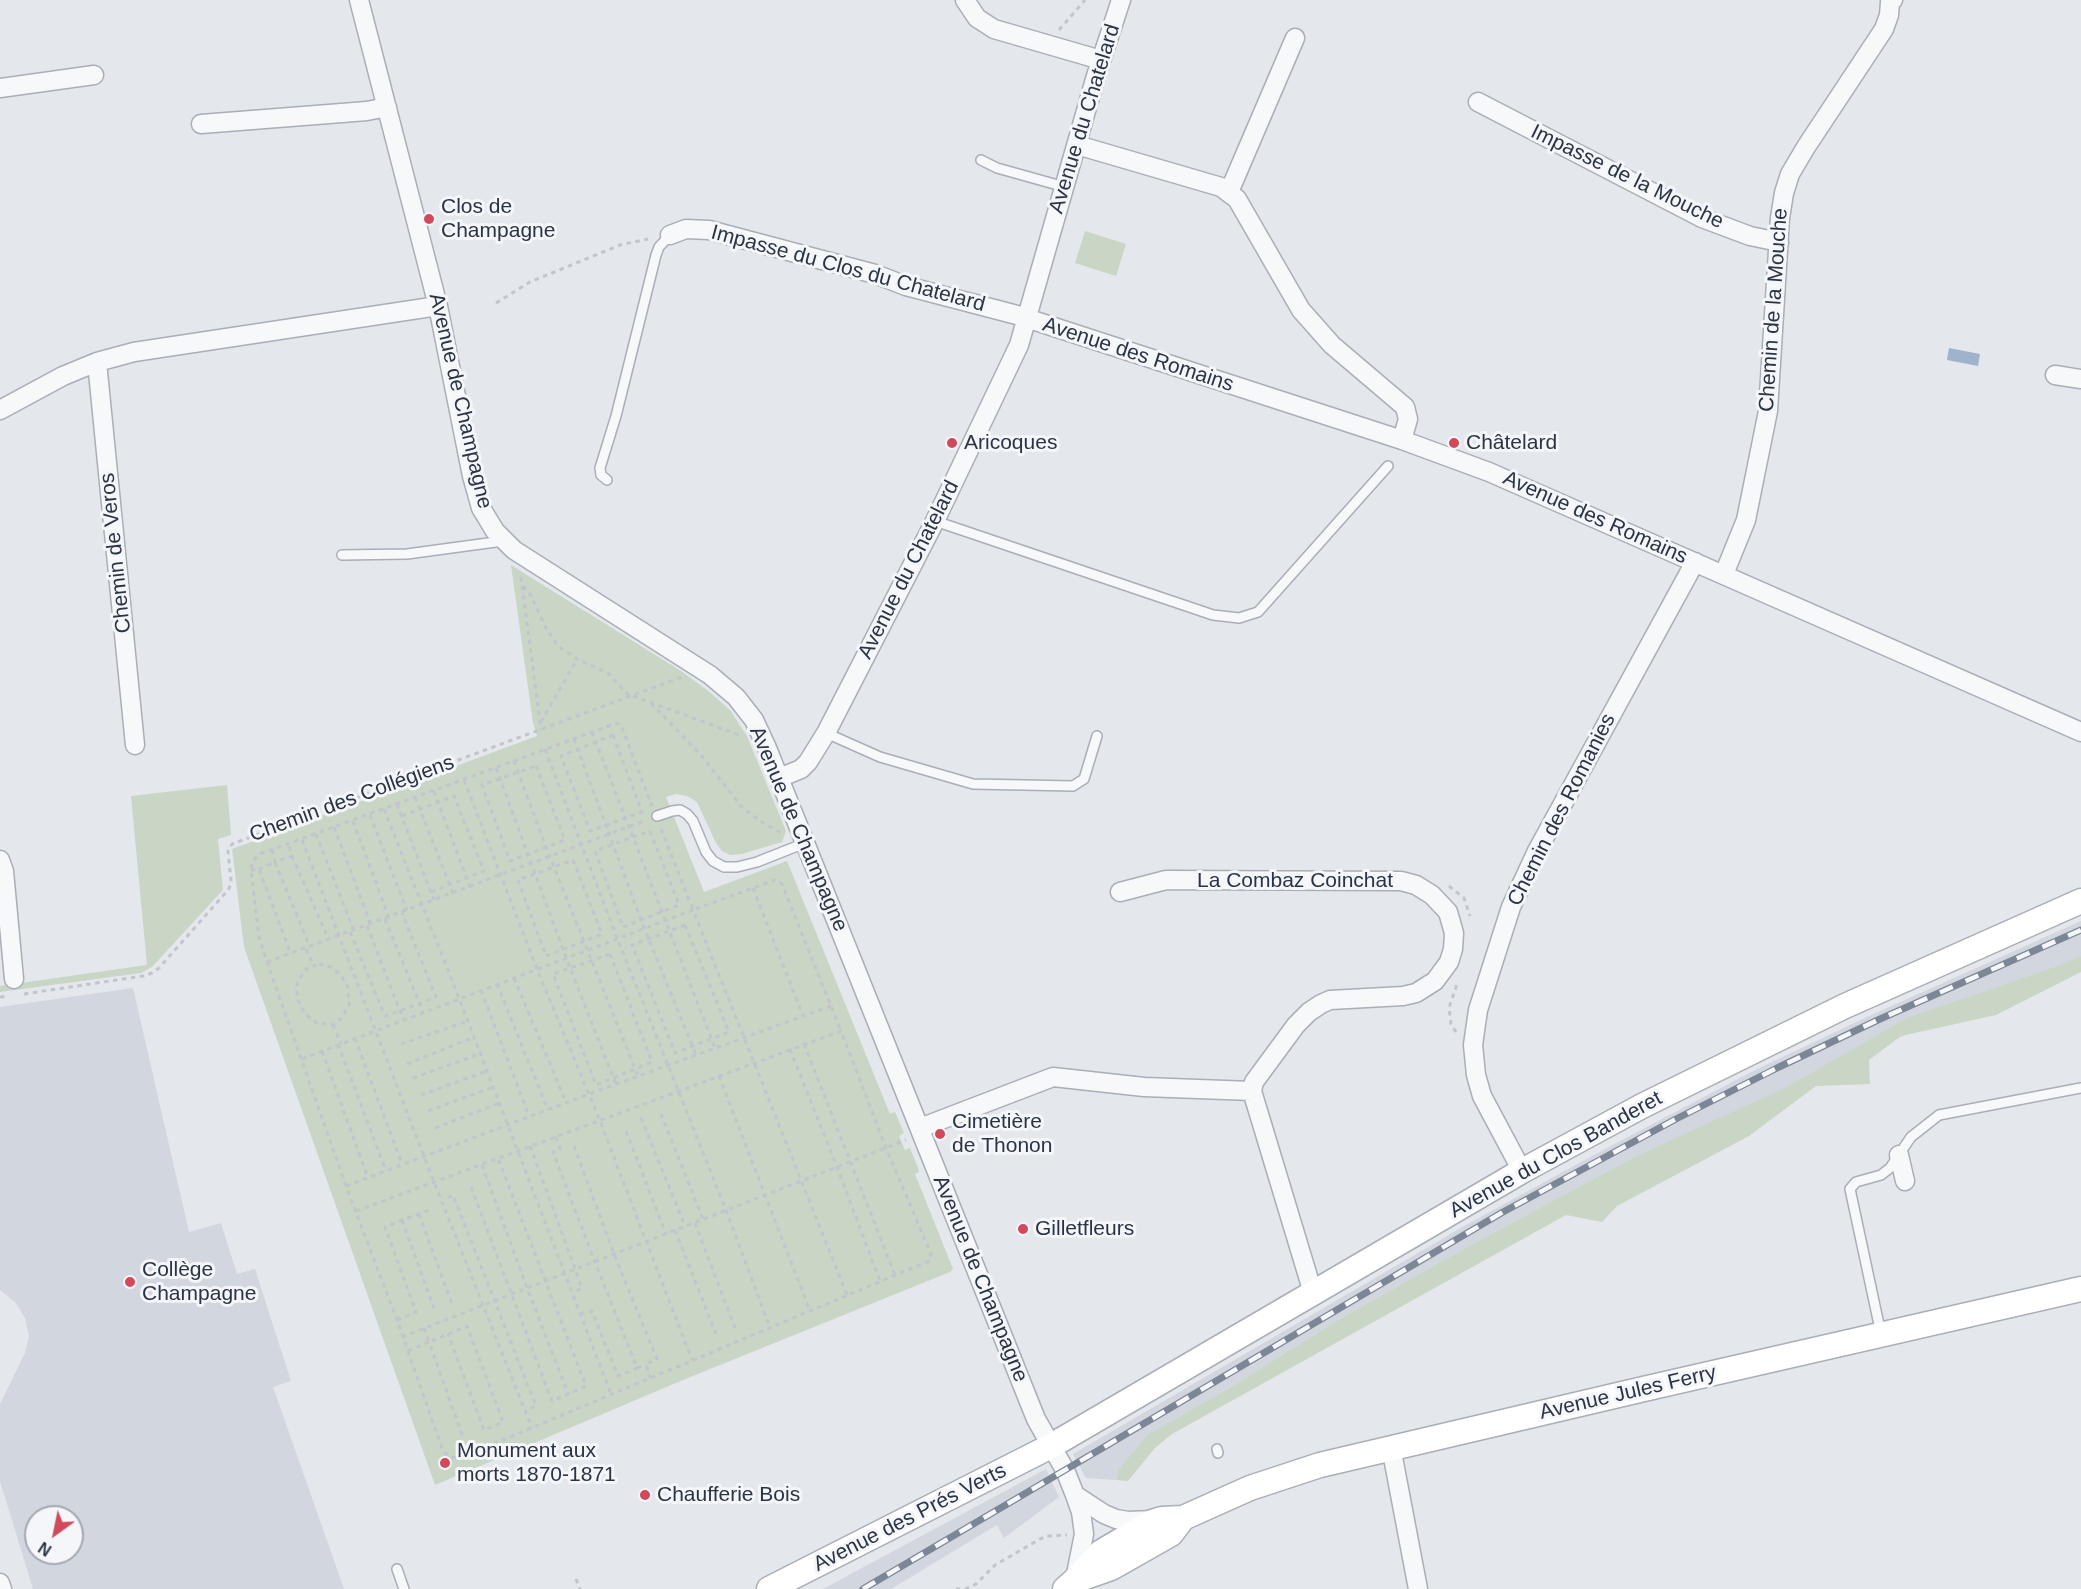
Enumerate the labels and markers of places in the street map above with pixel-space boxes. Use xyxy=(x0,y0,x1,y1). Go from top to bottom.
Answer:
place label: Clos de Champagne xyxy=(441,194,555,244)
marker: Clos de Champagne xyxy=(422,212,436,226)
place label: Aricoques xyxy=(964,430,1057,456)
place label: Châtelard xyxy=(1466,430,1557,456)
marker: Aricoques xyxy=(945,436,959,450)
marker: Châtelard xyxy=(1447,436,1461,450)
place label: Cimetière de Thonon xyxy=(952,1109,1052,1159)
marker: Cimetière de Thonon xyxy=(933,1127,947,1141)
place label: Gilletfleurs xyxy=(1035,1216,1134,1242)
marker: Gilletfleurs xyxy=(1016,1222,1030,1236)
place label: Collège Champagne xyxy=(142,1257,256,1307)
marker: Collège Champagne xyxy=(123,1275,137,1289)
place label: Monument aux morts 1870-1871 xyxy=(457,1438,616,1488)
marker: Monument aux morts 1870-1871 xyxy=(438,1456,452,1470)
place label: Chaufferie Bois xyxy=(657,1482,800,1508)
marker: Chaufferie Bois xyxy=(638,1488,652,1502)

